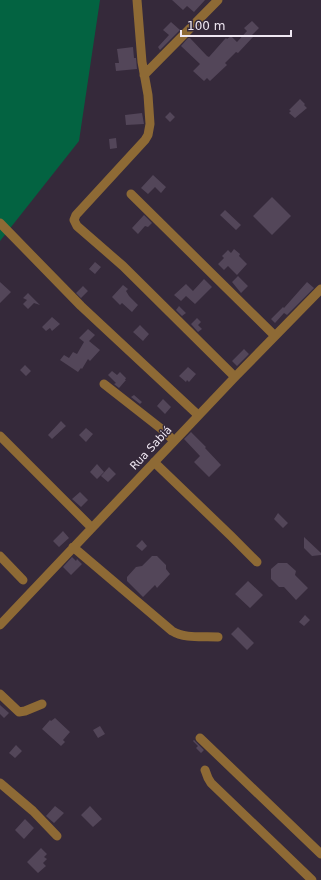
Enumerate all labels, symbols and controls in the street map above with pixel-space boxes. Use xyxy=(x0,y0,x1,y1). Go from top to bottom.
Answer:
scale bar xyxy=(181,12,291,38)
text: 100 m xyxy=(187,19,225,33)
street label: Rua Sabiá xyxy=(128,424,174,472)

